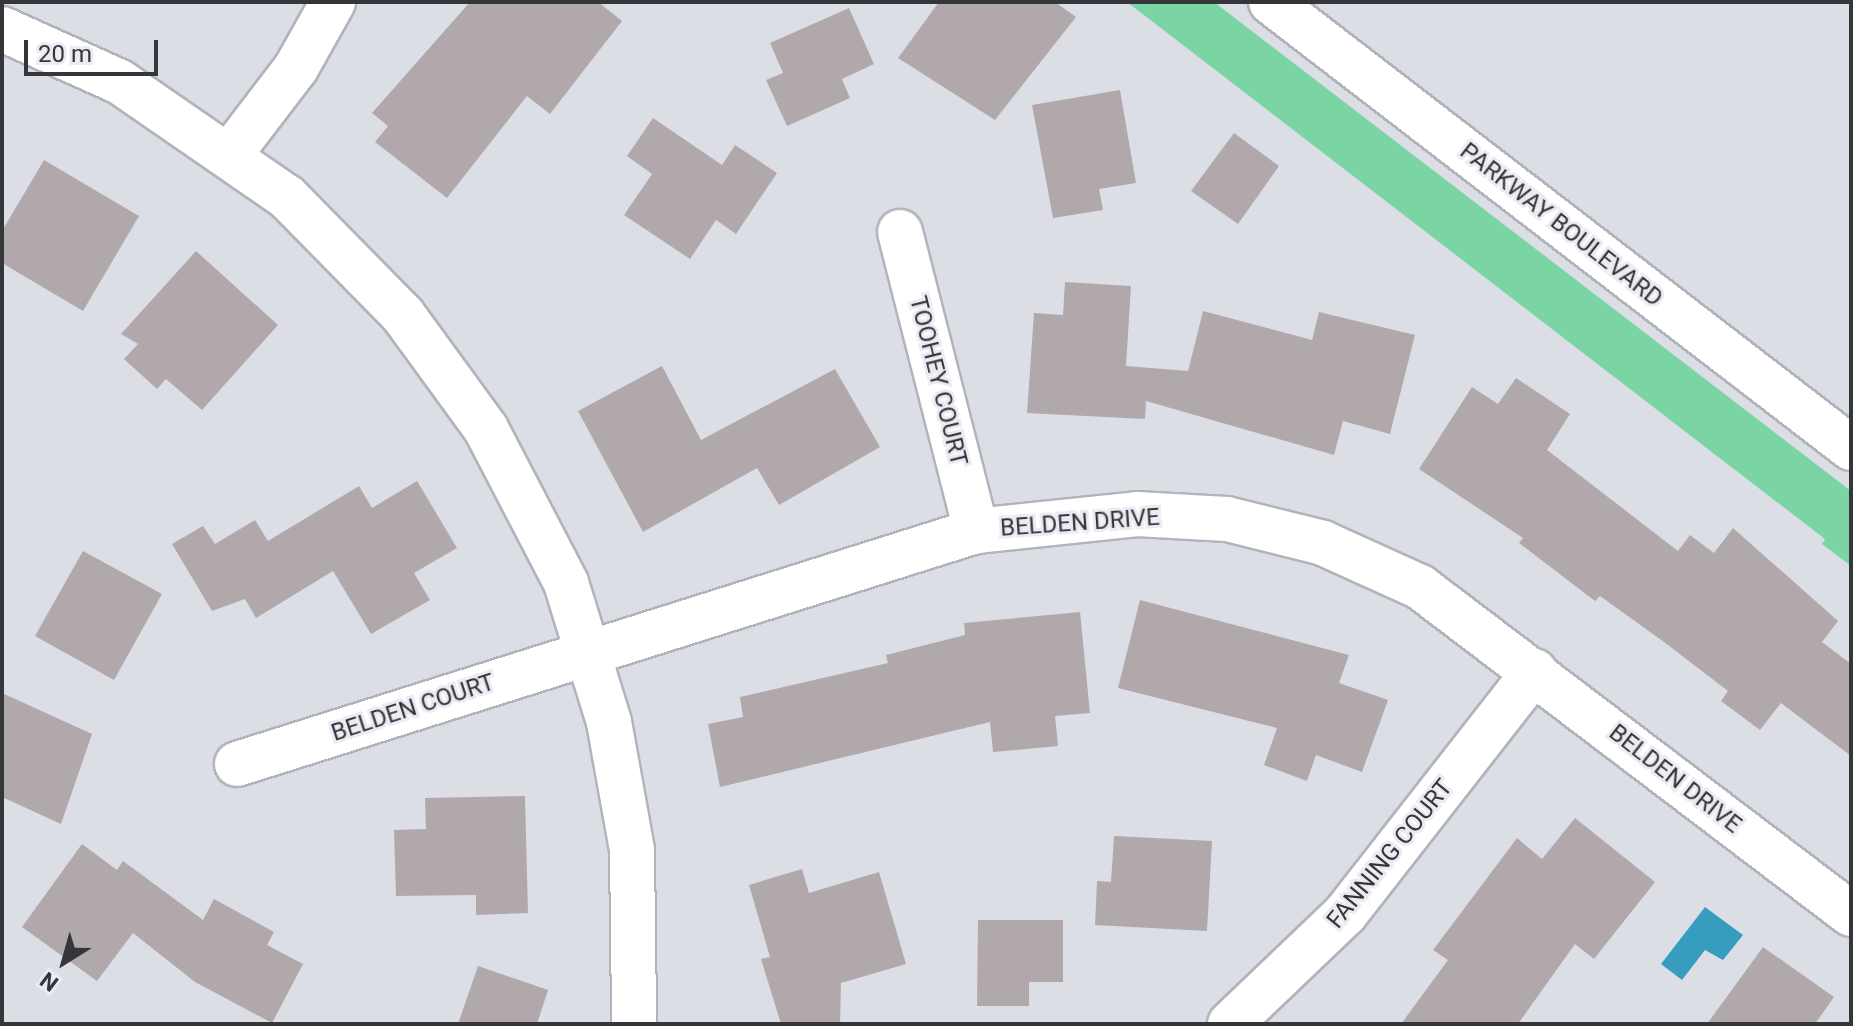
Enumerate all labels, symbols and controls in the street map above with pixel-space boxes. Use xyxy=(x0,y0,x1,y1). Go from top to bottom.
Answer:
scale bar xyxy=(28,24,162,74)
text: 20 m xyxy=(38,40,92,68)
street label: PARKWAY BOULEVARD xyxy=(1454,137,1668,313)
street label: TOOHEY COURT xyxy=(903,293,973,469)
street label: BELDEN DRIVE xyxy=(999,503,1161,543)
street label: BELDEN COURT xyxy=(328,668,498,748)
street label: BELDEN DRIVE xyxy=(1603,718,1747,840)
street label: FANNING COURT xyxy=(1321,774,1459,934)
north arrow xyxy=(24,922,104,1002)
text: N xyxy=(36,967,63,996)

